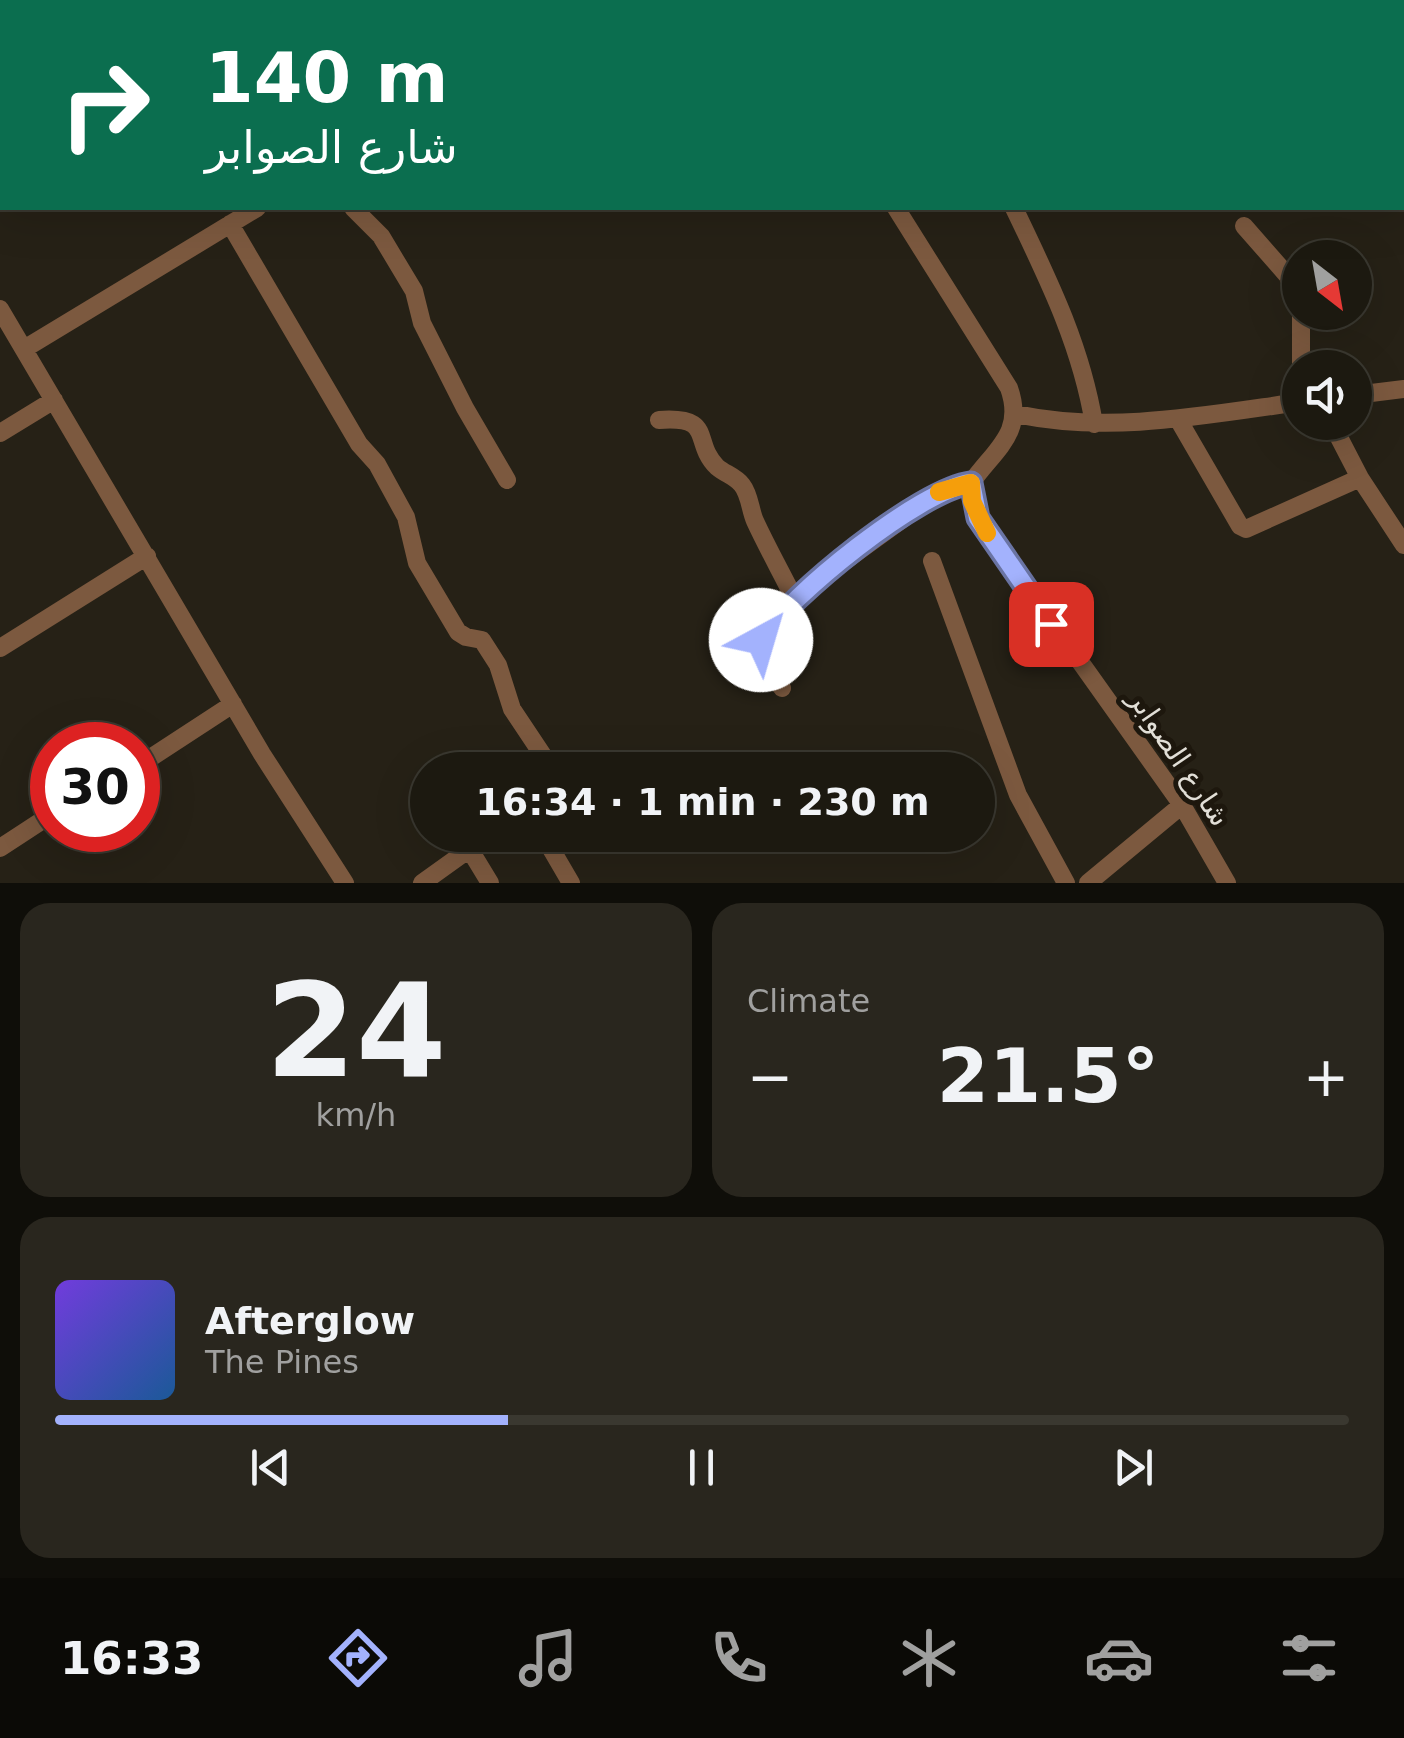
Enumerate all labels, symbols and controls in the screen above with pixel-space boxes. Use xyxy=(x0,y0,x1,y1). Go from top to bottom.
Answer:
text: 140 m xyxy=(205,37,448,119)
icon: right xyxy=(40,40,170,170)
text: شارع الصوابر xyxy=(205,121,458,174)
north arrow xyxy=(1282,240,1372,330)
map controls xyxy=(1282,240,1372,440)
button: sound xyxy=(1282,350,1372,440)
pin xyxy=(1009,582,1094,667)
position arrow xyxy=(709,588,813,692)
icon: arrive xyxy=(1024,597,1079,652)
street label: شارع الصوابر xyxy=(1120,682,1237,832)
speed limit sign: 30 xyxy=(30,722,160,852)
text: 16:34 · 1 min · 230 m xyxy=(475,780,930,824)
text: 24 xyxy=(266,955,446,1107)
text: Climate xyxy=(747,982,870,1020)
text: 21.5° xyxy=(937,1032,1159,1120)
text: − xyxy=(747,1045,793,1109)
text: + xyxy=(1303,1045,1349,1109)
text: km/h xyxy=(316,1096,396,1134)
text: Afterglow xyxy=(205,1299,415,1343)
text: The Pines xyxy=(205,1343,359,1381)
icon: previous xyxy=(243,1440,298,1495)
icon: pause xyxy=(674,1440,729,1495)
icon: next xyxy=(1106,1440,1161,1495)
icon: directions xyxy=(323,1623,393,1693)
icon: music xyxy=(513,1623,583,1693)
icon: phone xyxy=(704,1623,774,1693)
icon: climate xyxy=(894,1623,964,1693)
icon: car xyxy=(1084,1623,1154,1693)
icon: filters xyxy=(1274,1623,1344,1693)
text: 16:33 xyxy=(60,1632,203,1685)

